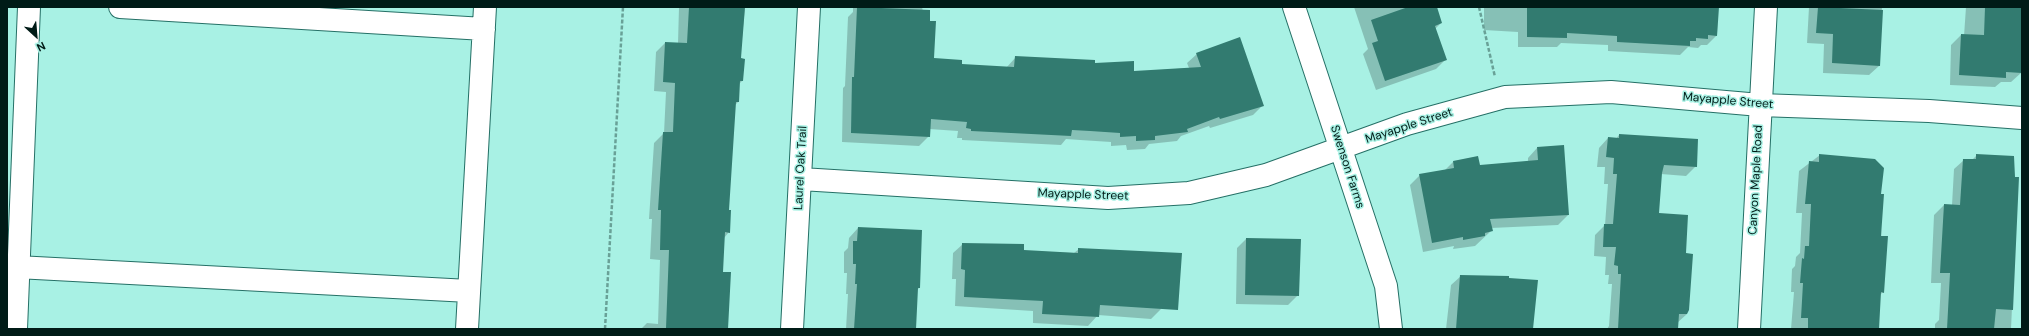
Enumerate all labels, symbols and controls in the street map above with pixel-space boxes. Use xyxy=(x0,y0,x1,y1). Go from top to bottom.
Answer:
north arrow xyxy=(16,16,56,56)
text: N xyxy=(35,39,48,55)
street label: Mayapple Street xyxy=(1682,90,1774,112)
street label: Mayapple Street xyxy=(1364,105,1454,147)
street label: Swenson Farms xyxy=(1327,124,1367,210)
street label: Canyon Maple Road xyxy=(1746,125,1766,235)
street label: Laurel Oak Trail xyxy=(792,126,810,210)
street label: Mayapple Street xyxy=(1037,186,1129,204)

